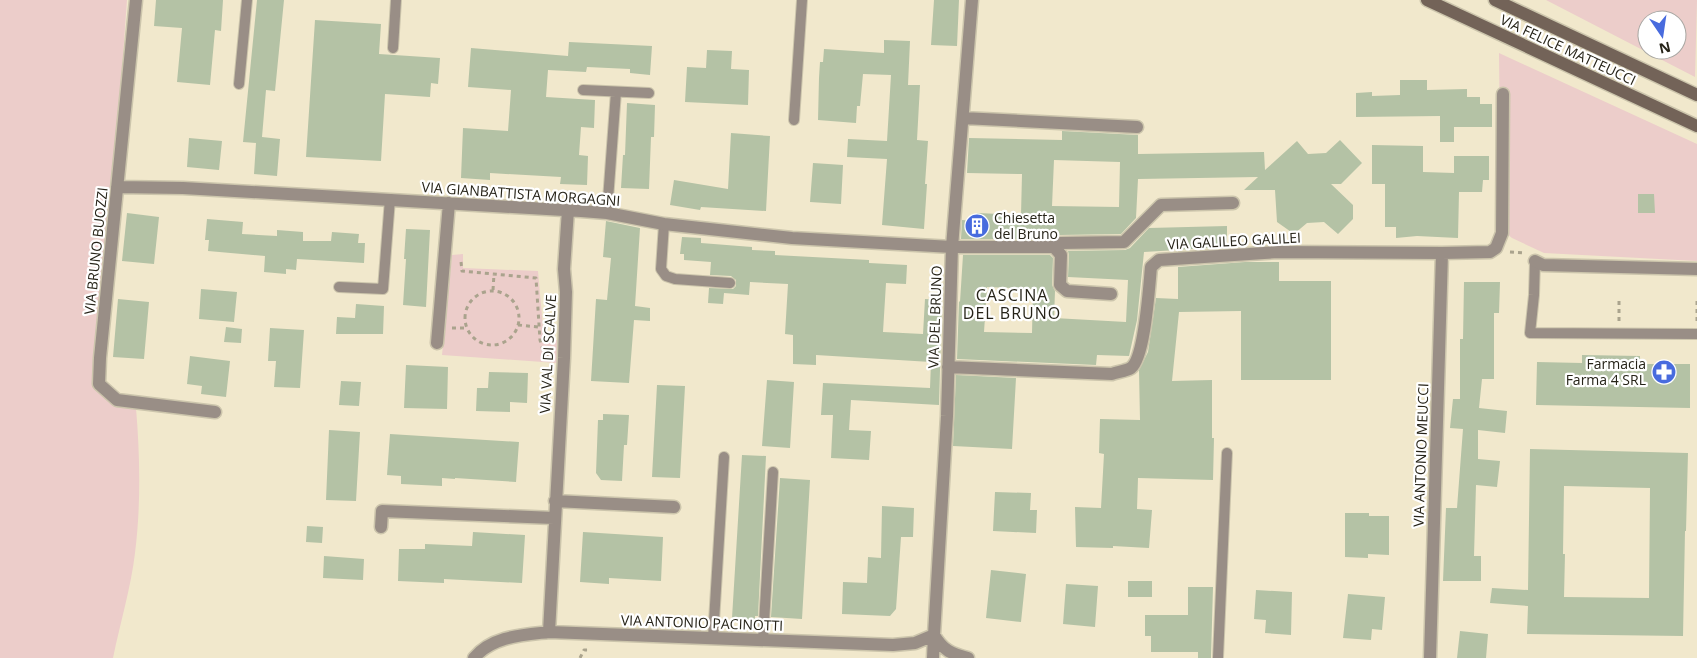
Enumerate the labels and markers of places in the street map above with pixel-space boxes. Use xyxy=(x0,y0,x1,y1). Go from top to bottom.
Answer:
place label: Chiesetta del Bruno xyxy=(994,208,1058,243)
building icon: Chiesetta del Bruno xyxy=(964,213,990,239)
place label: Farmacia Farma 4 SRL xyxy=(1566,354,1646,389)
pharmacy icon: Farmacia Farma 4 SRL xyxy=(1651,359,1677,385)

